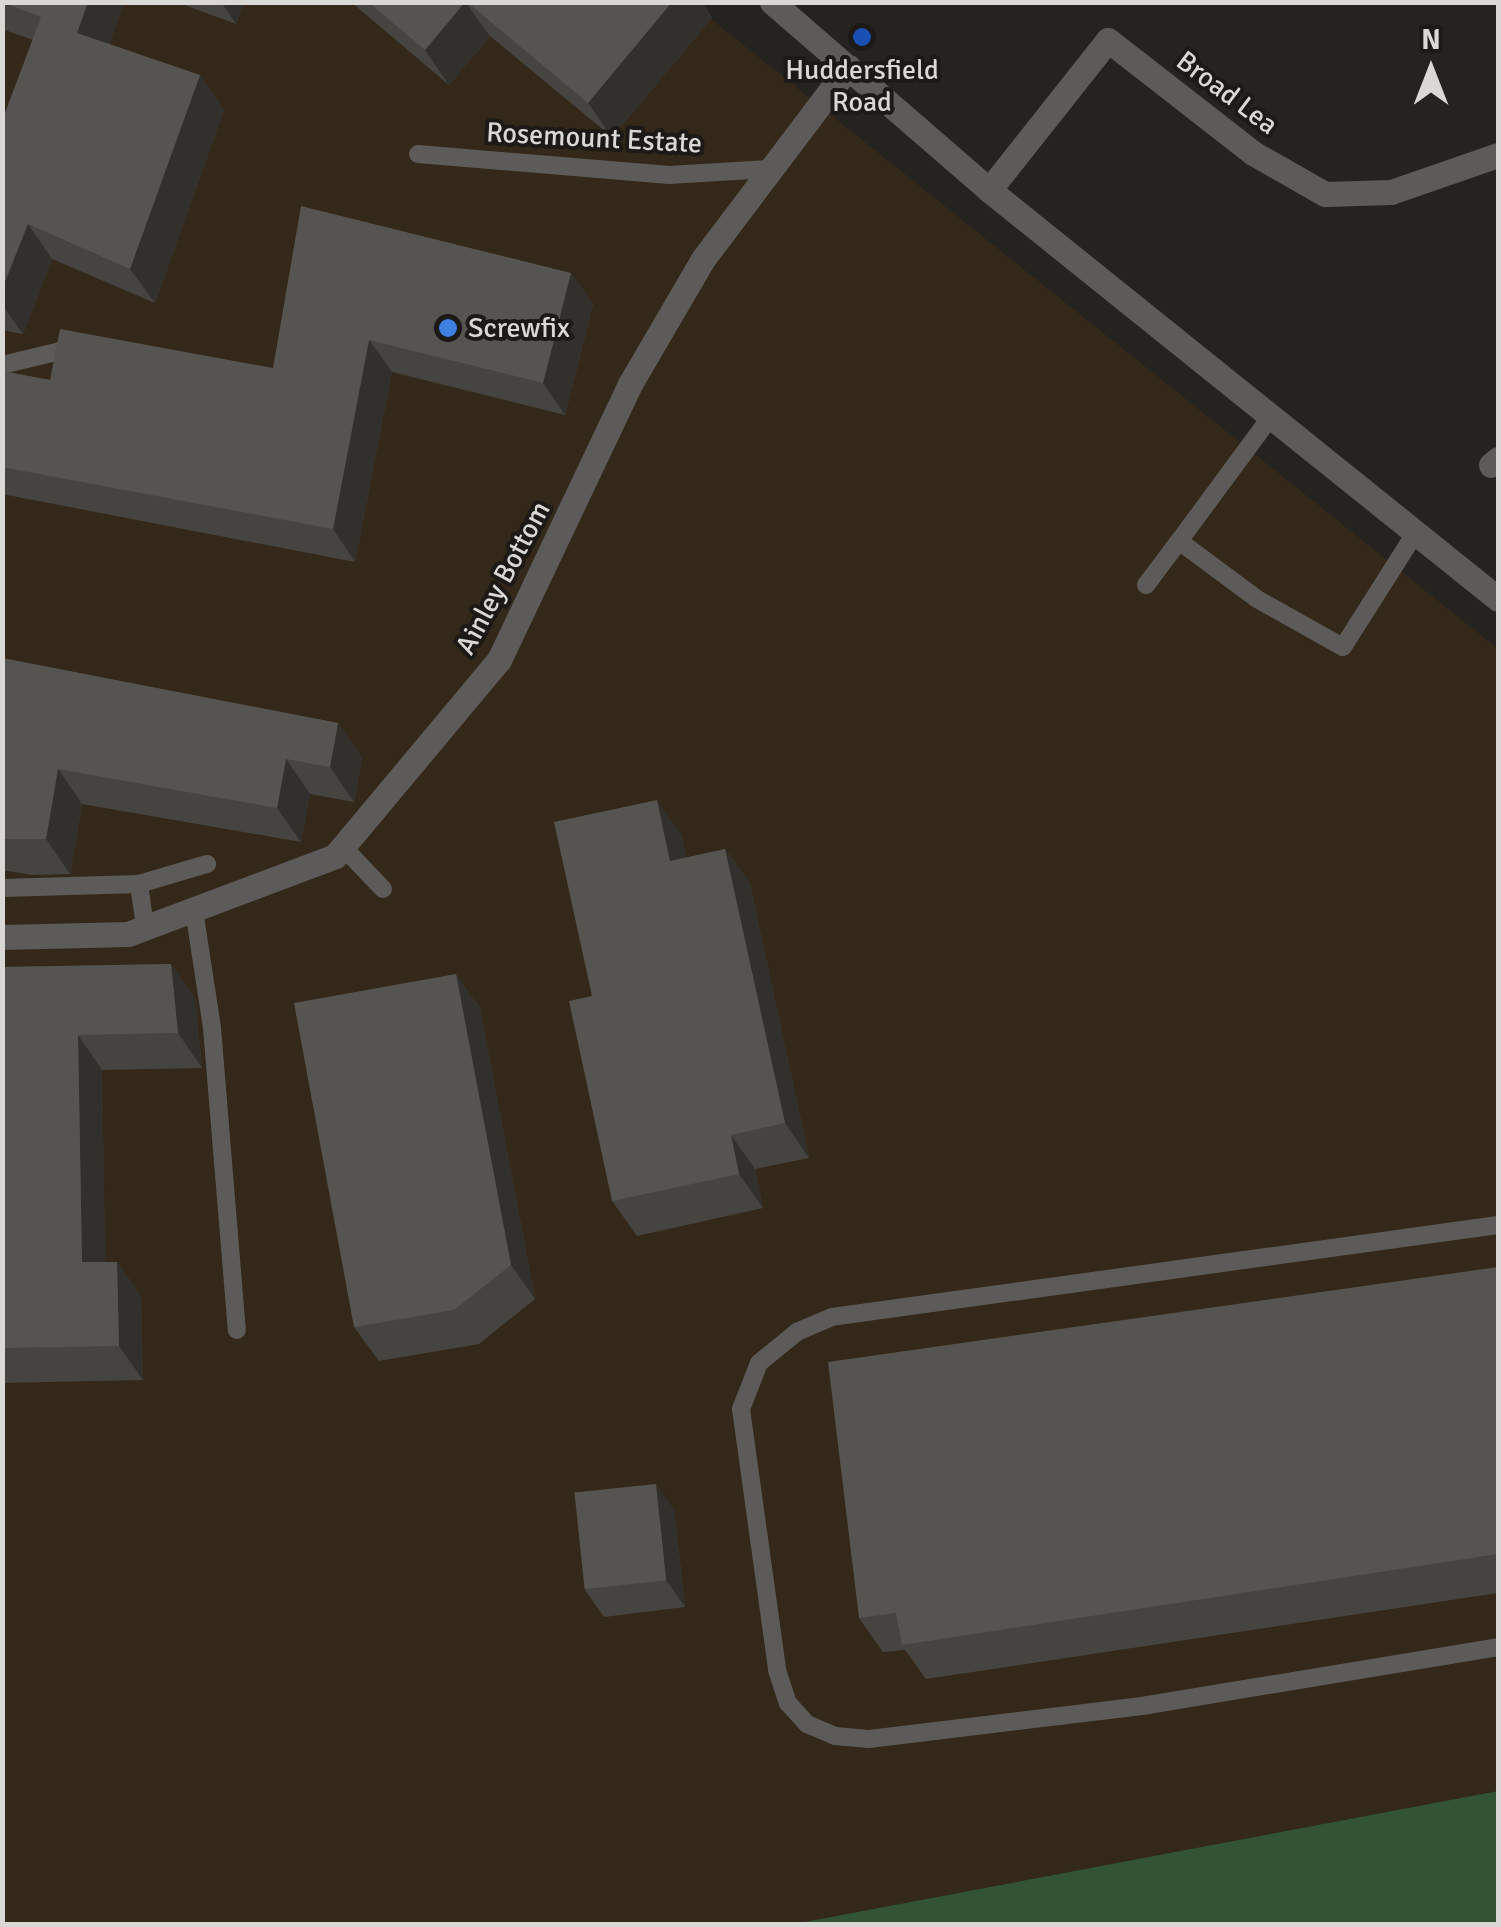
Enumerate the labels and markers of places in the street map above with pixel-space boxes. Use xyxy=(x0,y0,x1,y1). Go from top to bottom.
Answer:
marker: Huddersfield Road xyxy=(851,26,873,48)
place label: Huddersfield Road xyxy=(785,53,939,119)
place label: Screwfix xyxy=(468,311,570,345)
marker: Screwfix xyxy=(437,317,459,339)

